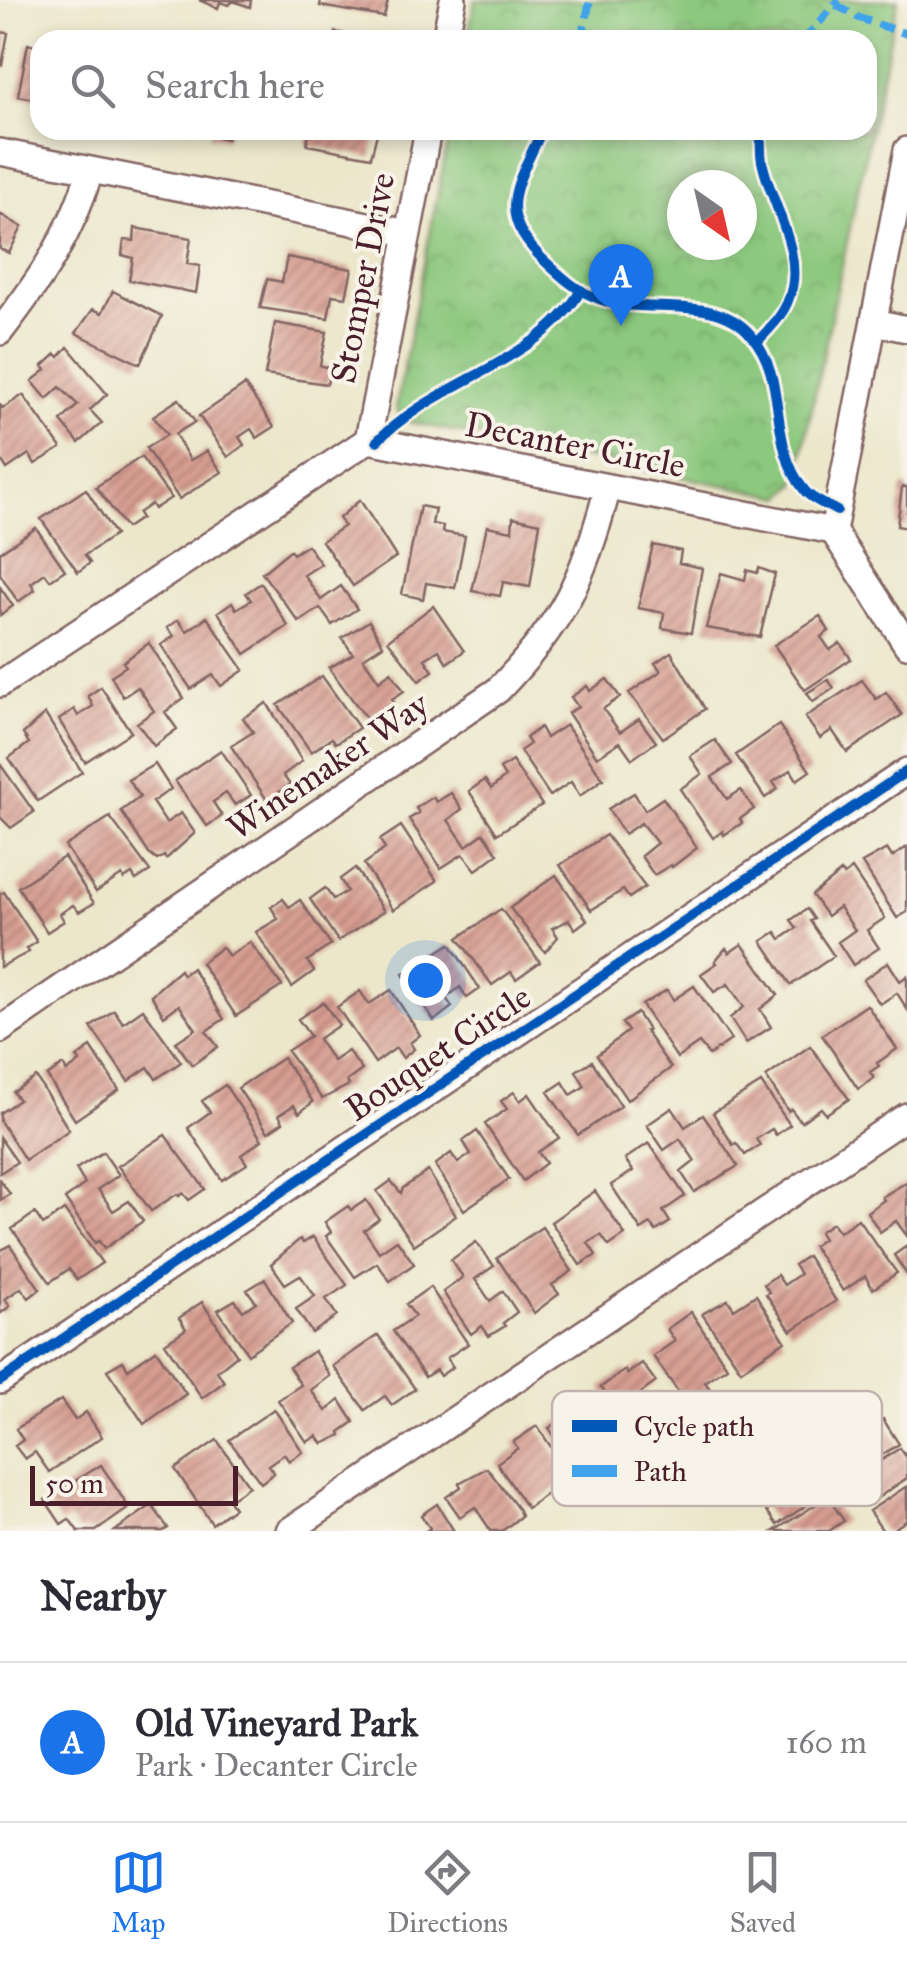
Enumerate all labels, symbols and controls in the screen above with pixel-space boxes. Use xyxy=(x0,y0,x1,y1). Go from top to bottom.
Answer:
search box xyxy=(30,30,877,140)
icon: search xyxy=(65,58,120,113)
text: Search here xyxy=(145,62,325,108)
street label: Stomper Drive xyxy=(322,169,404,387)
north arrow xyxy=(667,170,757,260)
pin: A xyxy=(588,244,654,326)
street label: Decanter Circle xyxy=(461,403,689,487)
street label: Winemaker Way xyxy=(219,682,438,849)
your location xyxy=(400,955,451,1006)
street label: Bouquet Circle xyxy=(337,975,539,1131)
legend xyxy=(552,1391,882,1506)
text: Cycle path xyxy=(634,1409,755,1444)
text: Path xyxy=(634,1454,687,1489)
scale bar xyxy=(30,1461,238,1506)
text: 50 m xyxy=(45,1466,104,1501)
text: Nearby xyxy=(40,1570,165,1622)
text: Old Vineyard Park xyxy=(135,1700,418,1746)
text: A xyxy=(62,1723,83,1762)
text: 160 m xyxy=(786,1723,867,1762)
text: Park · Decanter Circle xyxy=(135,1746,418,1785)
tab: Map xyxy=(111,1845,166,1940)
tab: Directions xyxy=(387,1845,508,1940)
tab: Saved xyxy=(730,1845,796,1940)

